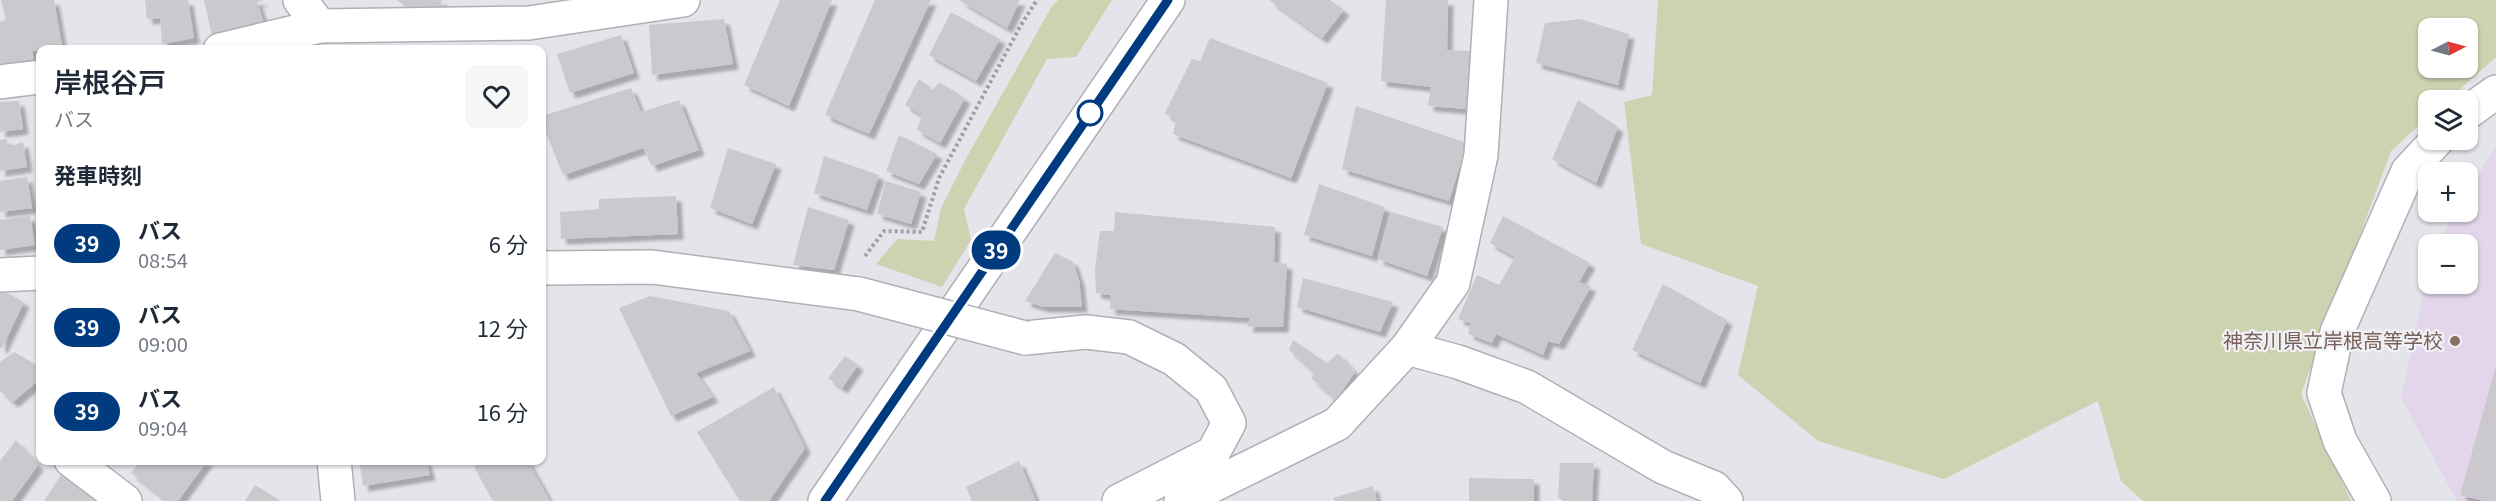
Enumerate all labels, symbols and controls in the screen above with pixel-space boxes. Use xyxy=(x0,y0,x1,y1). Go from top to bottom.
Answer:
north arrow xyxy=(2418,18,2478,78)
map controls xyxy=(2418,18,2478,294)
text: 岸根谷戸 xyxy=(54,61,166,101)
button: heart xyxy=(465,65,528,128)
button: layers xyxy=(2418,90,2478,150)
unlabelled marker xyxy=(1077,100,1103,126)
text: バス xyxy=(54,104,94,133)
text: 発車時刻 xyxy=(54,158,142,190)
button: + xyxy=(2418,162,2478,222)
text: バス xyxy=(138,213,182,245)
text: 6 分 xyxy=(489,227,528,259)
text: 39 xyxy=(75,228,99,258)
line badge: 39 xyxy=(969,230,1023,270)
button: − xyxy=(2418,234,2478,294)
text: 39 xyxy=(984,235,1008,265)
text: 08:54 xyxy=(138,245,188,274)
text: バス xyxy=(138,297,182,329)
text: 12 分 xyxy=(477,311,528,343)
text: 39 xyxy=(75,312,99,342)
place label: 神奈川県立岸根高等学校 xyxy=(2223,325,2443,354)
text: 09:00 xyxy=(138,329,188,358)
marker: 神奈川県立岸根高等学校 xyxy=(2448,334,2462,348)
text: バス xyxy=(138,381,182,413)
text: 16 分 xyxy=(477,395,528,427)
text: 39 xyxy=(75,396,99,426)
text: 09:04 xyxy=(138,413,188,442)

